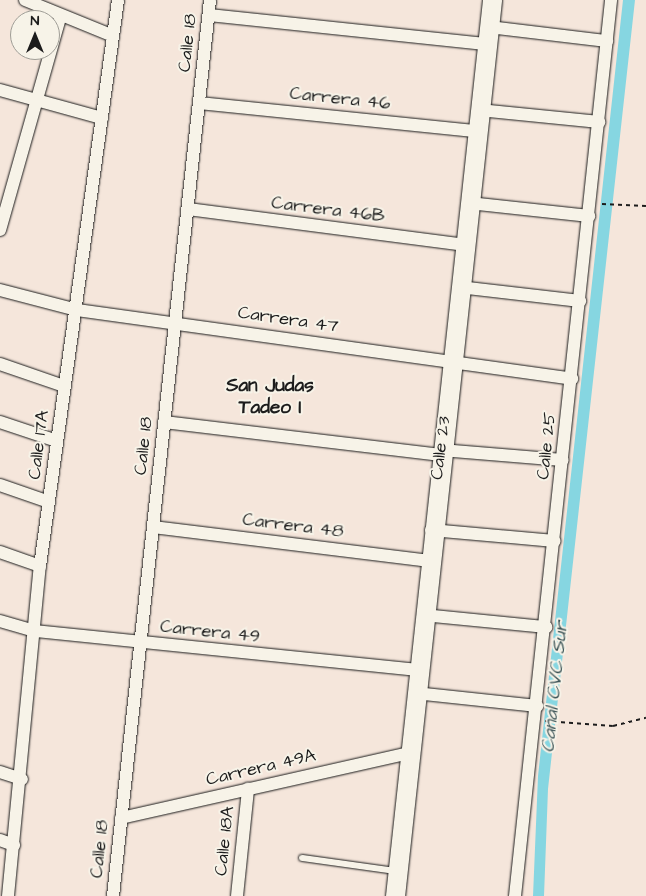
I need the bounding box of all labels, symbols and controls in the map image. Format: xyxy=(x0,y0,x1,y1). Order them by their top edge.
north arrow xyxy=(10,10,60,60)
text: N xyxy=(31,11,39,31)
street label: Calle 18 xyxy=(174,13,202,73)
street label: Carrera 46 xyxy=(288,83,392,115)
street label: Carrera 46B xyxy=(270,192,386,228)
street label: Carrera 47 xyxy=(236,302,340,338)
district label: San Judas Tadeo I xyxy=(226,375,314,419)
street label: Calle 17A xyxy=(24,409,54,481)
street label: Calle 25 xyxy=(533,411,561,481)
street label: Calle 23 xyxy=(426,415,456,481)
street label: Calle 18 xyxy=(130,416,158,476)
street label: Carrera 48 xyxy=(241,509,345,543)
street label: Carrera 49 xyxy=(159,616,261,648)
water label: Canal CVC Sur xyxy=(537,620,573,754)
street label: Carrera 49A xyxy=(204,745,318,791)
street label: Calle 18A xyxy=(211,805,239,877)
street label: Calle 18 xyxy=(86,819,114,879)

